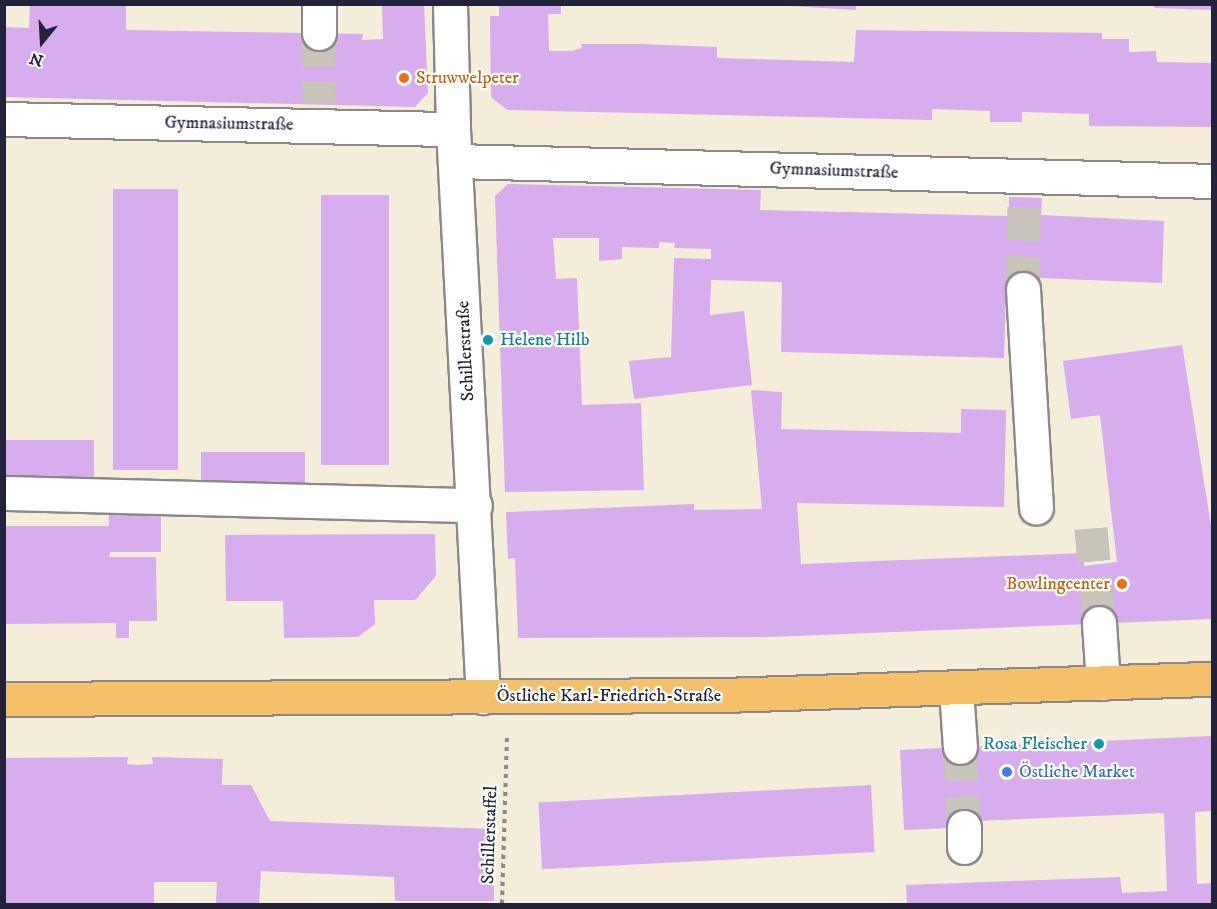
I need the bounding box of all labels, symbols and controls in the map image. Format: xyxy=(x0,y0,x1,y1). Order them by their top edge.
north arrow xyxy=(12,12,72,72)
text: N xyxy=(27,48,46,71)
place label: Struwwelpeter xyxy=(416,67,519,89)
marker: Struwwelpeter xyxy=(397,71,411,85)
street label: Gymnasiumstraße xyxy=(164,112,294,136)
street label: Gymnasiumstraße xyxy=(769,158,899,184)
street label: Schillerstraße xyxy=(453,300,479,402)
place label: Helene Hilb xyxy=(500,329,589,351)
marker: Helene Hilb xyxy=(481,333,495,347)
place label: Bowlingcenter xyxy=(1006,573,1110,595)
marker: Bowlingcenter xyxy=(1115,577,1129,591)
street label: Östliche Karl-Friedrich-Straße xyxy=(497,685,721,707)
place label: Rosa Fleischer xyxy=(983,733,1087,755)
marker: Rosa Fleischer xyxy=(1092,737,1106,751)
place label: Östliche Market xyxy=(1019,761,1135,783)
marker: Östliche Market xyxy=(1000,765,1014,779)
street label: Schillerstaffel xyxy=(477,785,503,885)

